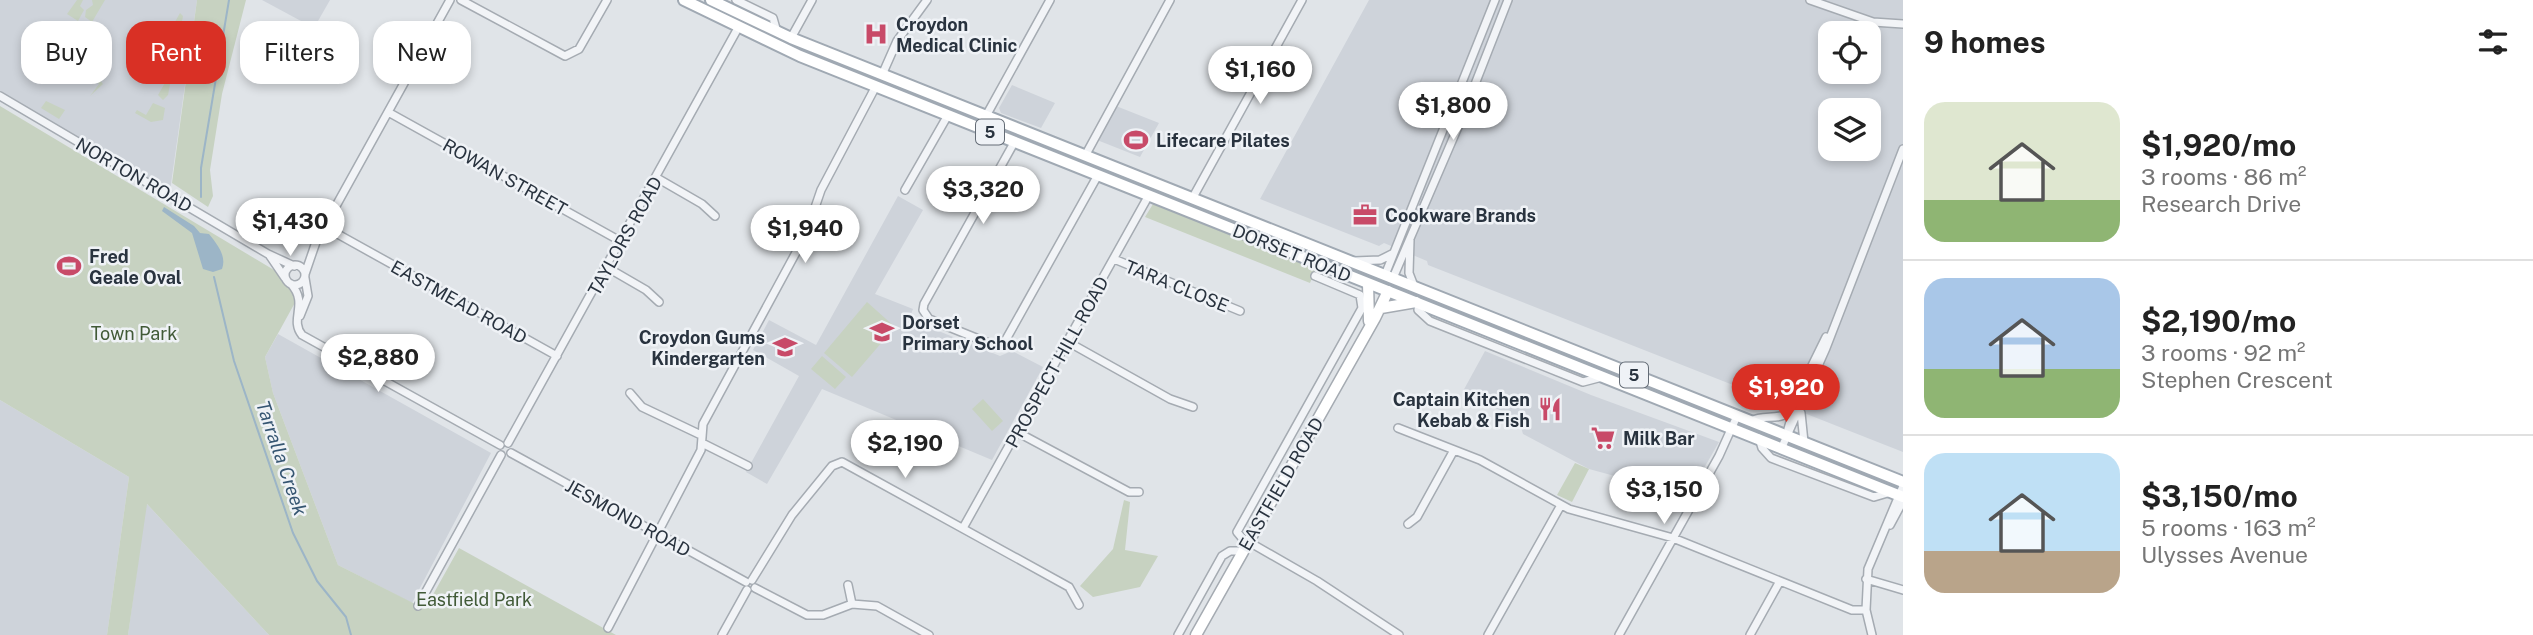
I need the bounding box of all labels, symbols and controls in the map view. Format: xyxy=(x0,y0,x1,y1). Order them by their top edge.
place label: Croydon Medical Clinic xyxy=(896,14,1018,56)
hospital icon: Croydon Medical Clinic xyxy=(862,20,890,48)
chip: Buy xyxy=(21,21,112,84)
chip: Rent xyxy=(126,21,226,84)
chip: Filters xyxy=(240,21,359,84)
chip: New xyxy=(373,21,471,84)
map controls xyxy=(1818,21,1881,161)
button: locate xyxy=(1818,21,1881,84)
icon: filters xyxy=(2474,23,2512,61)
text: 9 homes xyxy=(1924,24,2046,60)
pin: $1,160 xyxy=(1203,46,1317,106)
text: $1,160 xyxy=(1224,55,1296,82)
pin: $1,800 xyxy=(1396,82,1510,142)
text: $1,800 xyxy=(1415,91,1491,118)
button: layers xyxy=(1818,98,1881,161)
road number: 5 xyxy=(976,120,1004,144)
sports icon: Lifecare Pilates xyxy=(1122,126,1150,154)
text: $1,920/mo xyxy=(2141,127,2296,163)
place label: Lifecare Pilates xyxy=(1156,130,1290,151)
icon: home xyxy=(1980,130,2064,214)
street label: NORTON ROAD xyxy=(72,133,196,217)
street label: ROWAN STREET xyxy=(439,134,571,220)
text: 3 rooms · 86 m² xyxy=(2141,163,2307,190)
pin: $3,320 xyxy=(926,166,1040,226)
street label: TAYLORS ROAD xyxy=(584,173,666,299)
text: $3,320 xyxy=(942,175,1024,202)
text: Research Drive xyxy=(2141,190,2301,217)
pin: $1,430 xyxy=(233,198,347,258)
office icon: Cookware Brands xyxy=(1351,201,1379,229)
pin: $1,940 xyxy=(748,205,862,265)
place label: Cookware Brands xyxy=(1385,205,1536,226)
text: $1,430 xyxy=(252,207,328,234)
text: $1,940 xyxy=(767,214,843,241)
street label: DORSET ROAD xyxy=(1230,220,1354,286)
place label: Fred Geale Oval xyxy=(89,246,182,288)
sports icon: Fred Geale Oval xyxy=(55,252,83,280)
street label: EASTMEAD ROAD xyxy=(387,256,531,348)
street label: TARA CLOSE xyxy=(1122,256,1232,316)
street label: PROSPECT HILL ROAD xyxy=(1001,273,1113,451)
text: $2,190/mo xyxy=(2141,303,2296,339)
icon: home xyxy=(1980,306,2064,390)
place label: Dorset Primary School xyxy=(902,312,1034,354)
school or university icon: Dorset Primary School xyxy=(868,318,896,346)
park label: Town Park xyxy=(91,323,177,344)
place label: Croydon Gums Kindergarten xyxy=(639,327,765,369)
school or university icon: Croydon Gums Kindergarten xyxy=(771,333,799,361)
pin: $2,880 xyxy=(321,334,435,394)
text: 3 rooms · 92 m² xyxy=(2141,339,2306,366)
text: $2,880 xyxy=(337,343,419,370)
road number: 5 xyxy=(1620,362,1648,388)
pin: $1,920 xyxy=(1729,364,1843,424)
text: Stephen Crescent xyxy=(2141,366,2333,393)
text: $1,920 xyxy=(1748,373,1824,400)
place label: Captain Kitchen Kebab & Fish xyxy=(1393,389,1530,431)
restaurant icon: Captain Kitchen Kebab & Fish xyxy=(1536,395,1564,423)
water label: Tarralla Creek xyxy=(252,398,312,519)
street label: EASTFIELD ROAD xyxy=(1234,414,1328,554)
pin: $2,190 xyxy=(848,420,962,480)
supermarket icon: Milk Bar xyxy=(1589,424,1617,452)
place label: Milk Bar xyxy=(1623,428,1695,449)
text: $2,190 xyxy=(867,429,943,456)
pin: $3,150 xyxy=(1607,466,1721,526)
street label: JESMOND ROAD xyxy=(562,475,694,561)
text: $3,150 xyxy=(1625,475,1703,502)
text: $3,150/mo xyxy=(2141,478,2298,514)
icon: home xyxy=(1980,481,2064,565)
text: 5 rooms · 163 m² xyxy=(2141,514,2316,541)
text: Ulysses Avenue xyxy=(2141,541,2308,568)
park label: Eastfield Park xyxy=(416,589,532,610)

